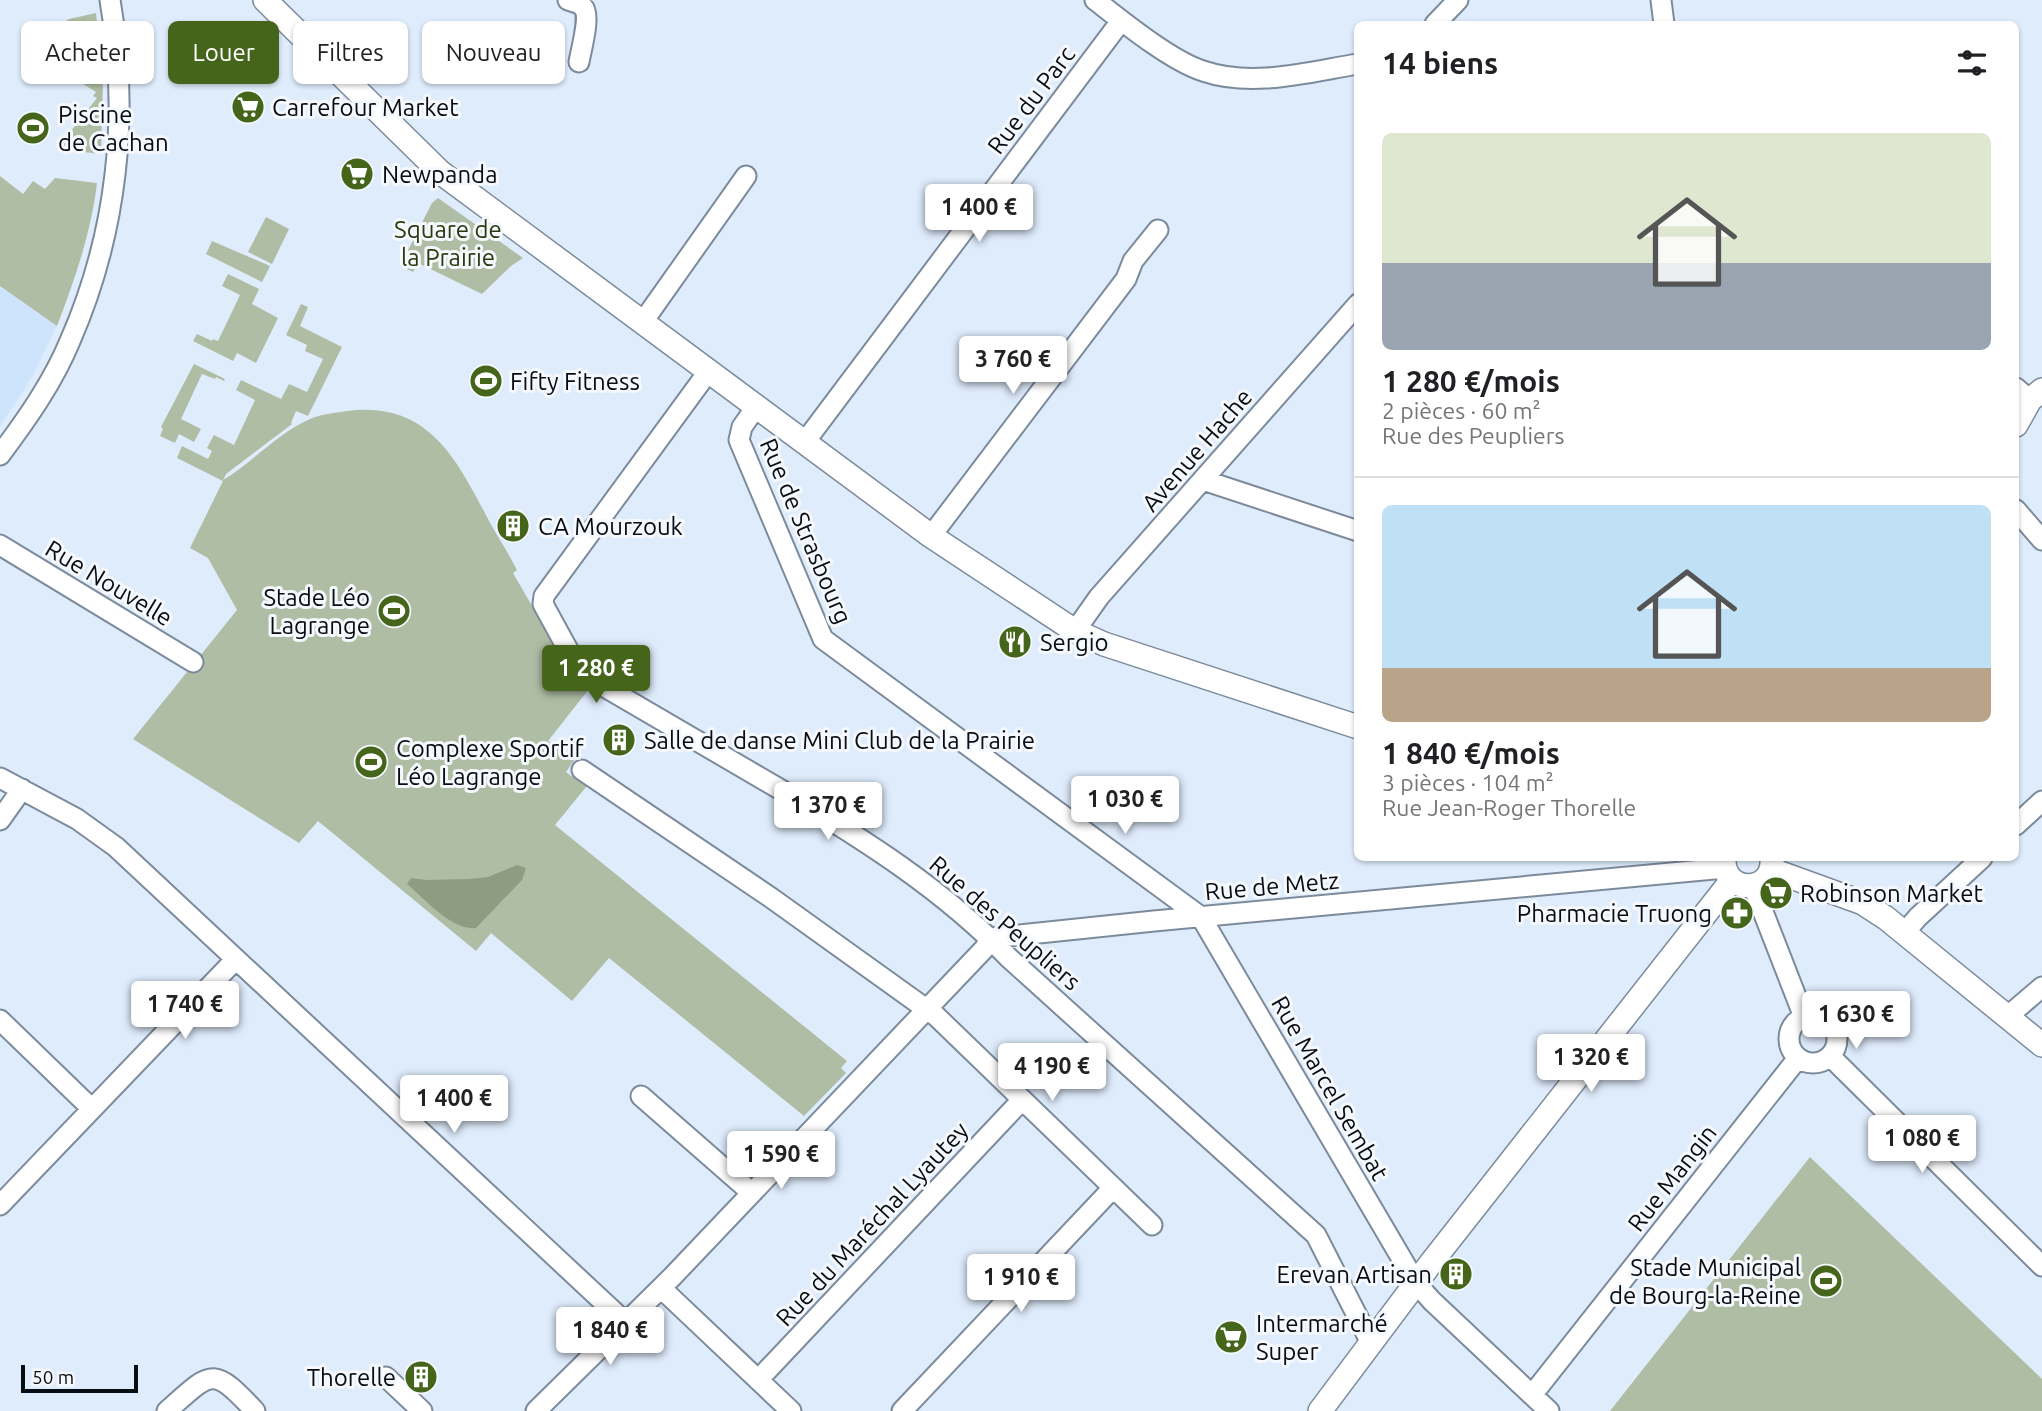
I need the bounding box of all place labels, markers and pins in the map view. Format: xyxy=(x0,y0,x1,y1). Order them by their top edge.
supermarket icon: Carrefour Market xyxy=(229,88,267,126)
place label: Carrefour Market xyxy=(272,94,459,121)
place label: Piscine de Cachan xyxy=(58,101,169,156)
sports icon: Piscine de Cachan xyxy=(14,109,52,147)
supermarket icon: Newpanda xyxy=(338,155,376,193)
place label: Newpanda xyxy=(382,161,497,188)
pin: 1 400 € xyxy=(914,184,1044,244)
pin: 3 760 € xyxy=(948,336,1078,396)
sports icon: Fifty Fitness xyxy=(467,362,505,400)
place label: Fifty Fitness xyxy=(510,368,640,395)
building icon: CA Mourzouk xyxy=(494,507,532,545)
place label: CA Mourzouk xyxy=(538,513,683,540)
place label: Stade Léo Lagrange xyxy=(263,584,370,639)
sports icon: Stade Léo Lagrange xyxy=(375,592,413,630)
restaurant icon: Sergio xyxy=(996,623,1034,661)
place label: Sergio xyxy=(1040,629,1109,656)
pin: 1 280 € xyxy=(531,646,661,705)
building icon: Salle de danse Mini Club de la Prairie xyxy=(600,721,638,759)
place label: Salle de danse Mini Club de la Prairie xyxy=(644,727,1035,754)
place label: Complexe Sportif Léo Lagrange xyxy=(396,735,585,790)
sports icon: Complexe Sportif Léo Lagrange xyxy=(352,743,390,781)
pin: 1 030 € xyxy=(1060,776,1190,836)
pin: 1 370 € xyxy=(763,782,893,842)
supermarket icon: Robinson Market xyxy=(1757,874,1795,912)
place label: Robinson Market xyxy=(1800,880,1983,907)
pharmacy icon: Pharmacie Truong xyxy=(1718,894,1756,932)
place label: Pharmacie Truong xyxy=(1517,900,1712,927)
pin: 1 740 € xyxy=(120,982,250,1041)
pin: 1 630 € xyxy=(1791,992,1921,1051)
pin: 1 320 € xyxy=(1526,1034,1656,1094)
pin: 4 190 € xyxy=(987,1044,1117,1103)
pin: 1 400 € xyxy=(389,1076,519,1135)
pin: 1 080 € xyxy=(1857,1116,1987,1175)
pin: 1 590 € xyxy=(716,1132,846,1191)
pin: 1 910 € xyxy=(956,1254,1086,1314)
place label: Stade Municipal de Bourg-la-Reine xyxy=(1609,1254,1801,1309)
building icon: Erevan Artisan xyxy=(1437,1255,1475,1293)
place label: Erevan Artisan xyxy=(1277,1261,1432,1288)
sports icon: Stade Municipal de Bourg-la-Reine xyxy=(1807,1262,1845,1300)
pin: 1 840 € xyxy=(545,1308,675,1367)
place label: Intermarché Super xyxy=(1256,1310,1388,1365)
supermarket icon: Intermarché Super xyxy=(1212,1318,1250,1356)
building icon: Thorelle xyxy=(402,1358,440,1396)
place label: Thorelle xyxy=(307,1364,396,1391)

